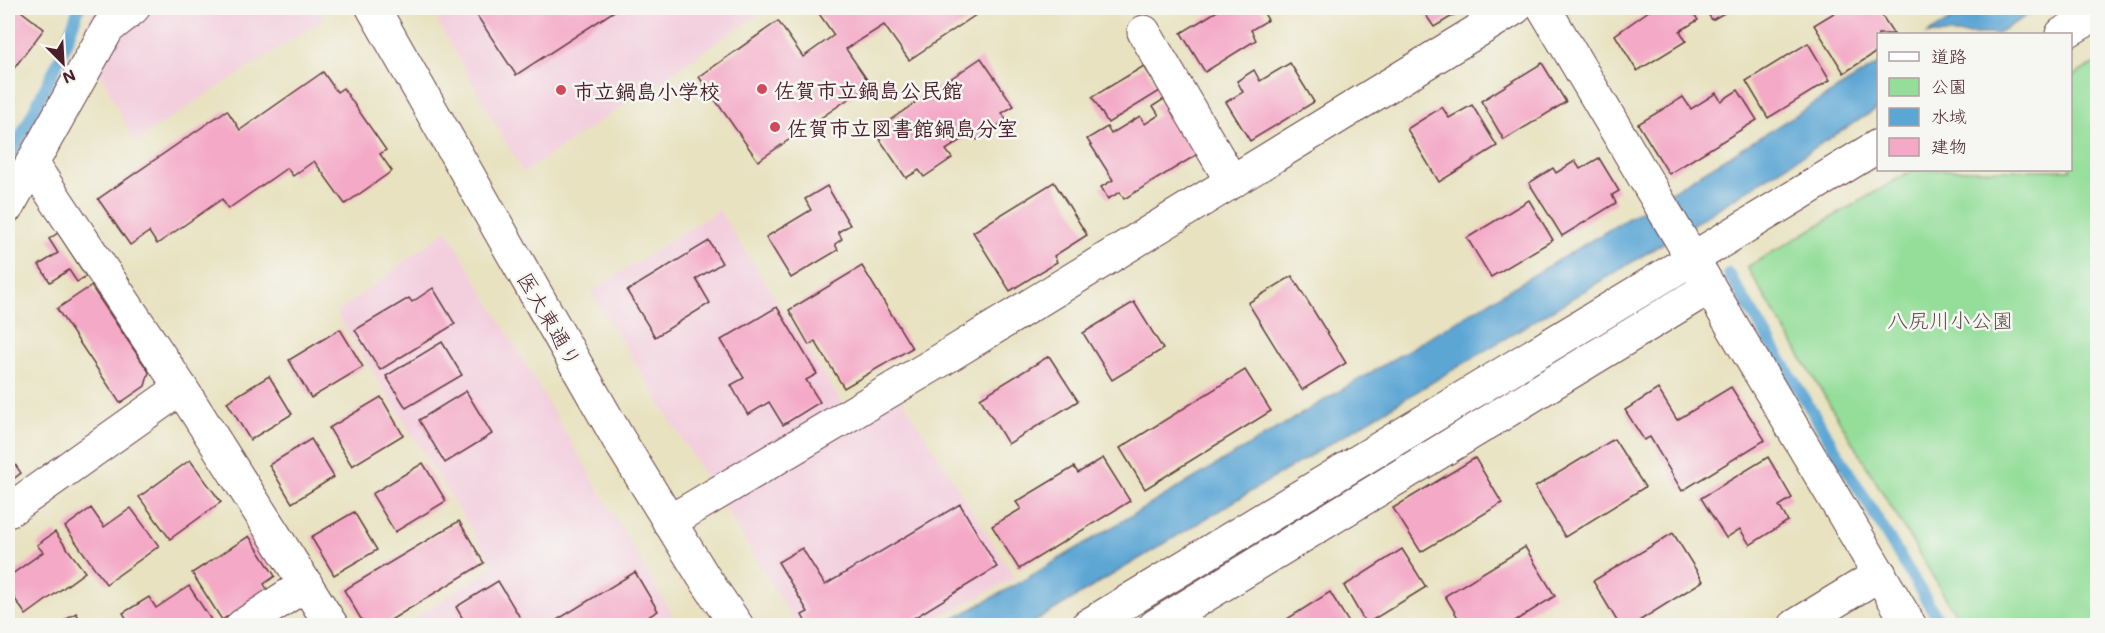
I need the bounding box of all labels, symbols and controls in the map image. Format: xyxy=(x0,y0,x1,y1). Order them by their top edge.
north arrow xyxy=(33,33,93,93)
legend xyxy=(1877,33,2072,171)
text: 道路 xyxy=(1931,44,1967,68)
text: N xyxy=(59,65,79,89)
text: 公園 xyxy=(1931,74,1967,98)
place label: 佐賀市立鍋島公民館 xyxy=(774,76,963,103)
place label: 市立鍋島小学校 xyxy=(573,77,720,104)
marker: 佐賀市立鍋島公民館 xyxy=(755,82,769,96)
marker: 市立鍋島小学校 xyxy=(554,83,568,97)
text: 水域 xyxy=(1931,104,1967,128)
place label: 佐賀市立図書館鍋島分室 xyxy=(787,114,1018,141)
marker: 佐賀市立図書館鍋島分室 xyxy=(768,120,782,134)
text: 建物 xyxy=(1931,134,1967,158)
street label: 医大東通り xyxy=(512,267,588,371)
park label: 八尻川小公園 xyxy=(1887,306,2013,333)

